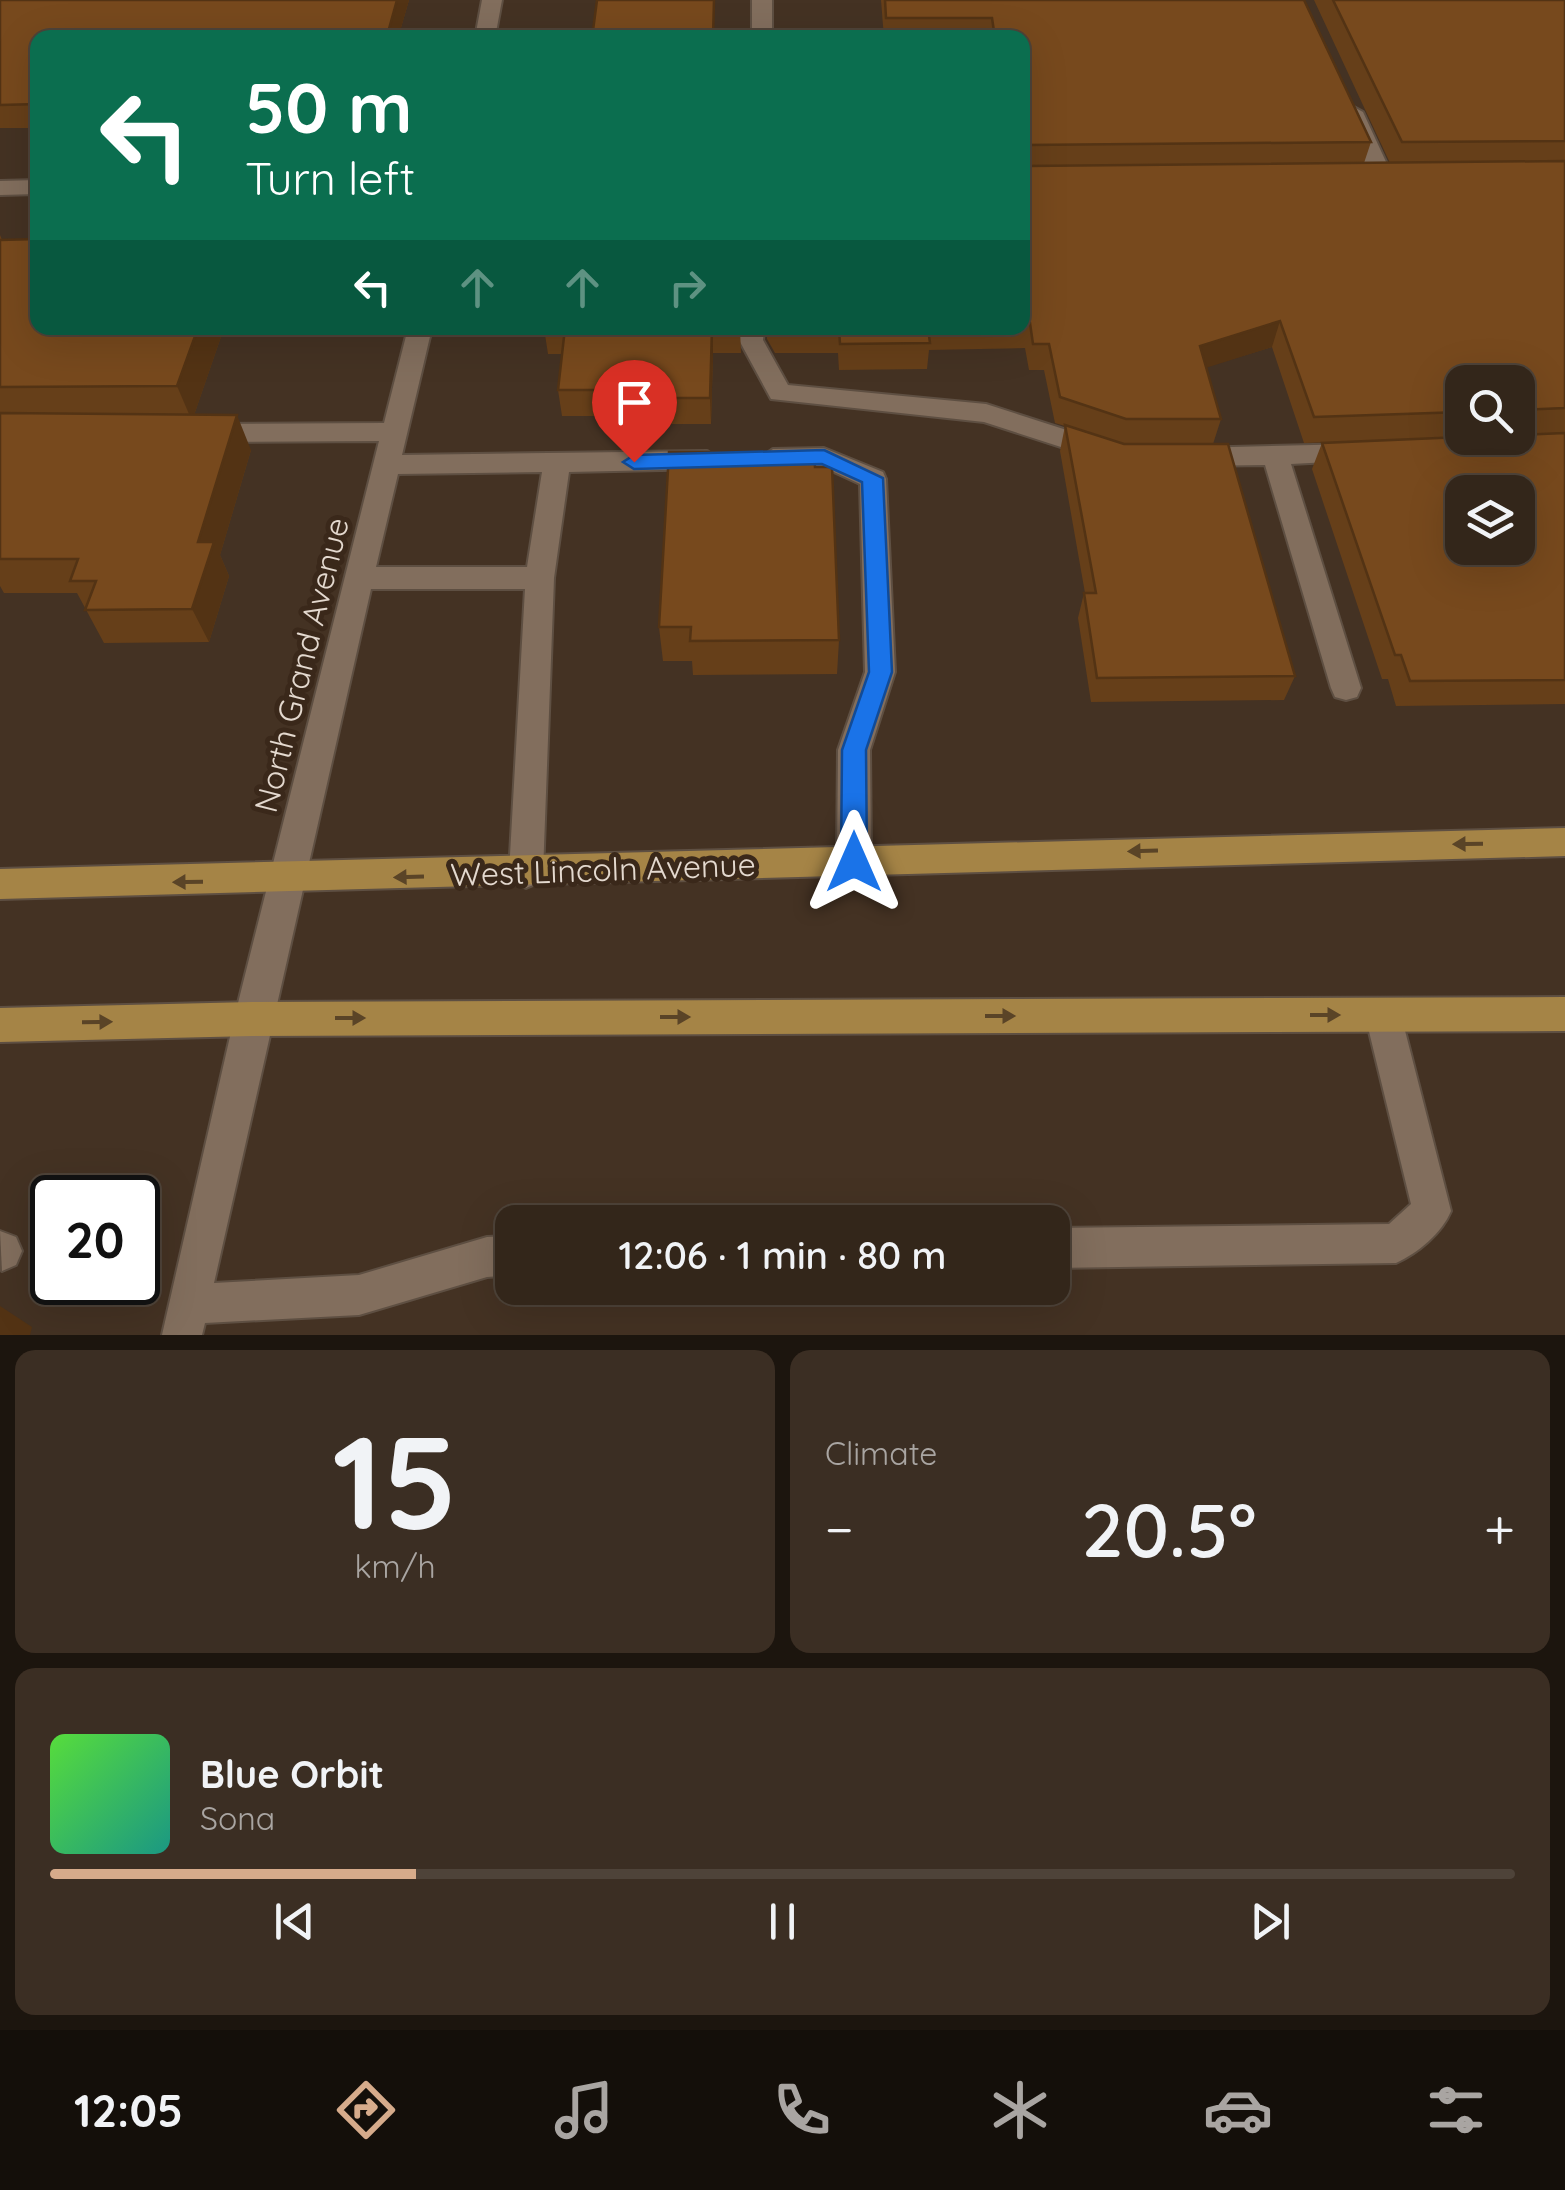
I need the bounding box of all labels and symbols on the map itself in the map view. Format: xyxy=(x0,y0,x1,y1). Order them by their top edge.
pin xyxy=(592,360,677,463)
street label: North Grand Avenue xyxy=(245,513,357,816)
position arrow xyxy=(802,810,906,914)
one-way arrow xyxy=(1451,836,1483,852)
street label: West Lincoln Avenue xyxy=(450,844,756,894)
one-way arrow xyxy=(1126,844,1158,860)
one-way arrow xyxy=(392,870,424,886)
one-way arrow xyxy=(172,874,204,890)
one-way arrow xyxy=(1309,1007,1341,1023)
one-way arrow xyxy=(984,1008,1016,1024)
one-way arrow xyxy=(659,1009,691,1025)
one-way arrow xyxy=(334,1010,366,1026)
one-way arrow xyxy=(82,1014,114,1030)
speed limit sign: 20 xyxy=(30,1175,160,1305)

